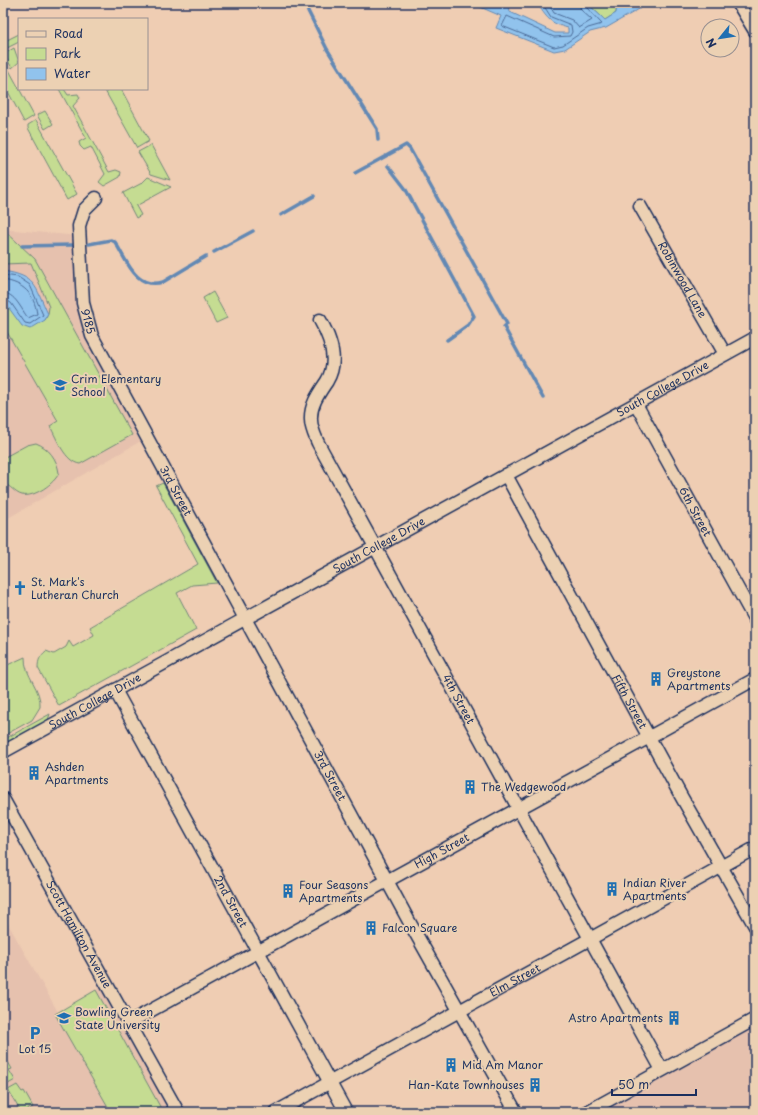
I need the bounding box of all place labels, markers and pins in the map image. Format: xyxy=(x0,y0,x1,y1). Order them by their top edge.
place label: Crim Elementary School xyxy=(71,370,161,400)
school or university icon: Crim Elementary School xyxy=(52,377,68,393)
place label: St. Mark's Lutheran Church xyxy=(31,573,119,603)
church icon: St. Mark's Lutheran Church xyxy=(12,580,28,596)
place label: Greystone Apartments xyxy=(667,664,731,694)
building icon: Greystone Apartments xyxy=(648,671,664,687)
place label: Ashden Apartments xyxy=(45,758,109,788)
building icon: Ashden Apartments xyxy=(26,765,42,781)
place label: The Wedgewood xyxy=(481,778,566,795)
building icon: The Wedgewood xyxy=(462,779,478,795)
place label: Indian River Apartments xyxy=(623,874,687,904)
place label: Four Seasons Apartments xyxy=(299,876,368,906)
building icon: Indian River Apartments xyxy=(604,881,620,897)
building icon: Four Seasons Apartments xyxy=(280,883,296,899)
place label: Falcon Square xyxy=(382,919,457,936)
building icon: Falcon Square xyxy=(363,920,379,936)
place label: Bowling Green State University xyxy=(75,1003,160,1033)
place label: Astro Apartments xyxy=(568,1009,663,1026)
school or university icon: Bowling Green State University xyxy=(56,1010,72,1026)
building icon: Astro Apartments xyxy=(666,1010,682,1026)
parking icon: Lot 15 xyxy=(27,1025,43,1041)
place label: Lot 15 xyxy=(19,1040,51,1057)
place label: Mid Am Manor xyxy=(462,1056,544,1073)
building icon: Mid Am Manor xyxy=(443,1057,459,1073)
place label: Han-Kate Townhouses xyxy=(408,1076,524,1093)
building icon: Han-Kate Townhouses xyxy=(527,1077,543,1093)

